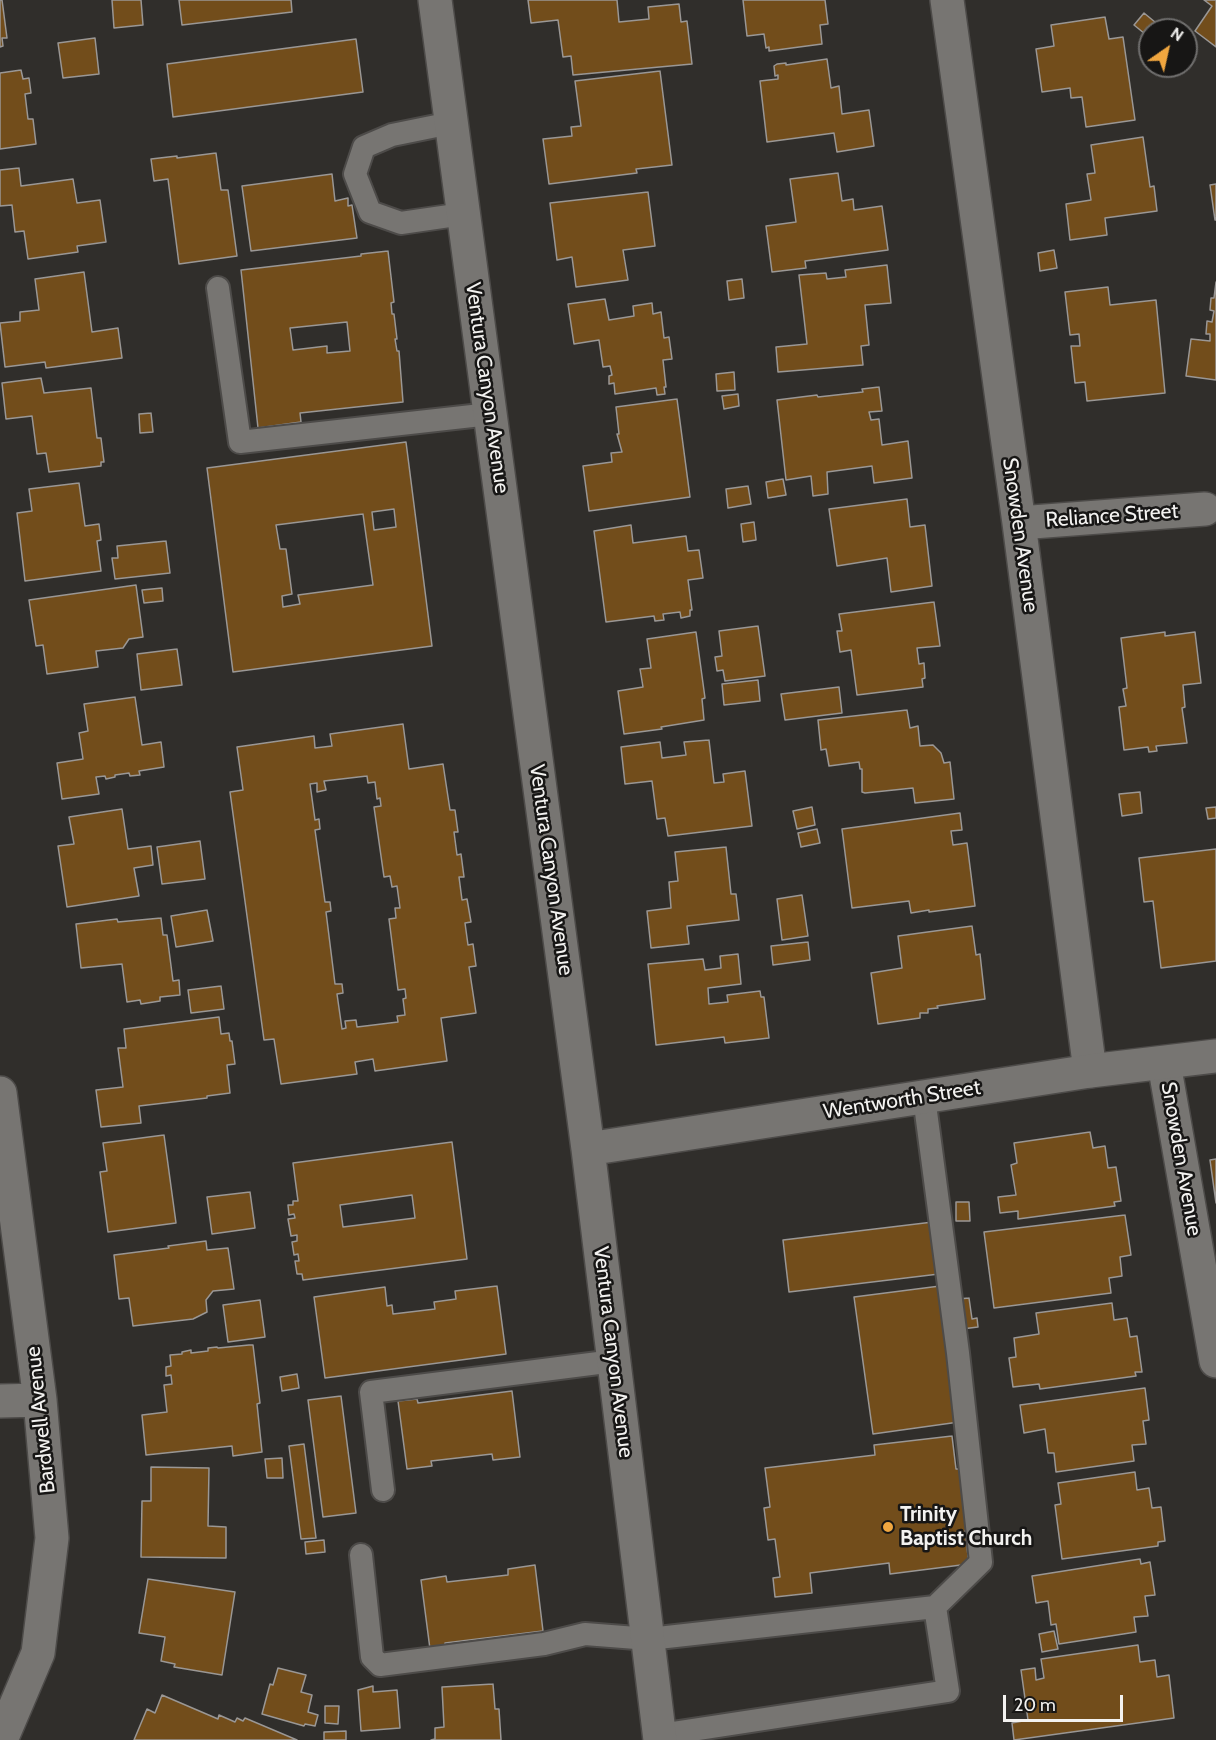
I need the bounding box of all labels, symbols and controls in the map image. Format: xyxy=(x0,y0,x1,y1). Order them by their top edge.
north arrow xyxy=(1138,18,1198,78)
text: N xyxy=(1167,23,1187,45)
street label: Ventura Canyon Avenue xyxy=(460,281,514,495)
street label: Snowden Avenue xyxy=(997,456,1043,614)
street label: Reliance Street xyxy=(1045,499,1179,533)
street label: Ventura Canyon Avenue xyxy=(524,763,578,977)
street label: Wentworth Street xyxy=(822,1075,982,1125)
street label: Snowden Avenue xyxy=(1155,1080,1207,1238)
street label: Ventura Canyon Avenue xyxy=(588,1245,638,1459)
street label: Bardwell Avenue xyxy=(21,1345,61,1495)
place label: Trinity Baptist Church xyxy=(900,1502,1032,1552)
marker: Trinity Baptist Church xyxy=(881,1520,895,1534)
scale bar xyxy=(1006,1683,1126,1721)
text: 20 m xyxy=(1014,1694,1056,1716)

